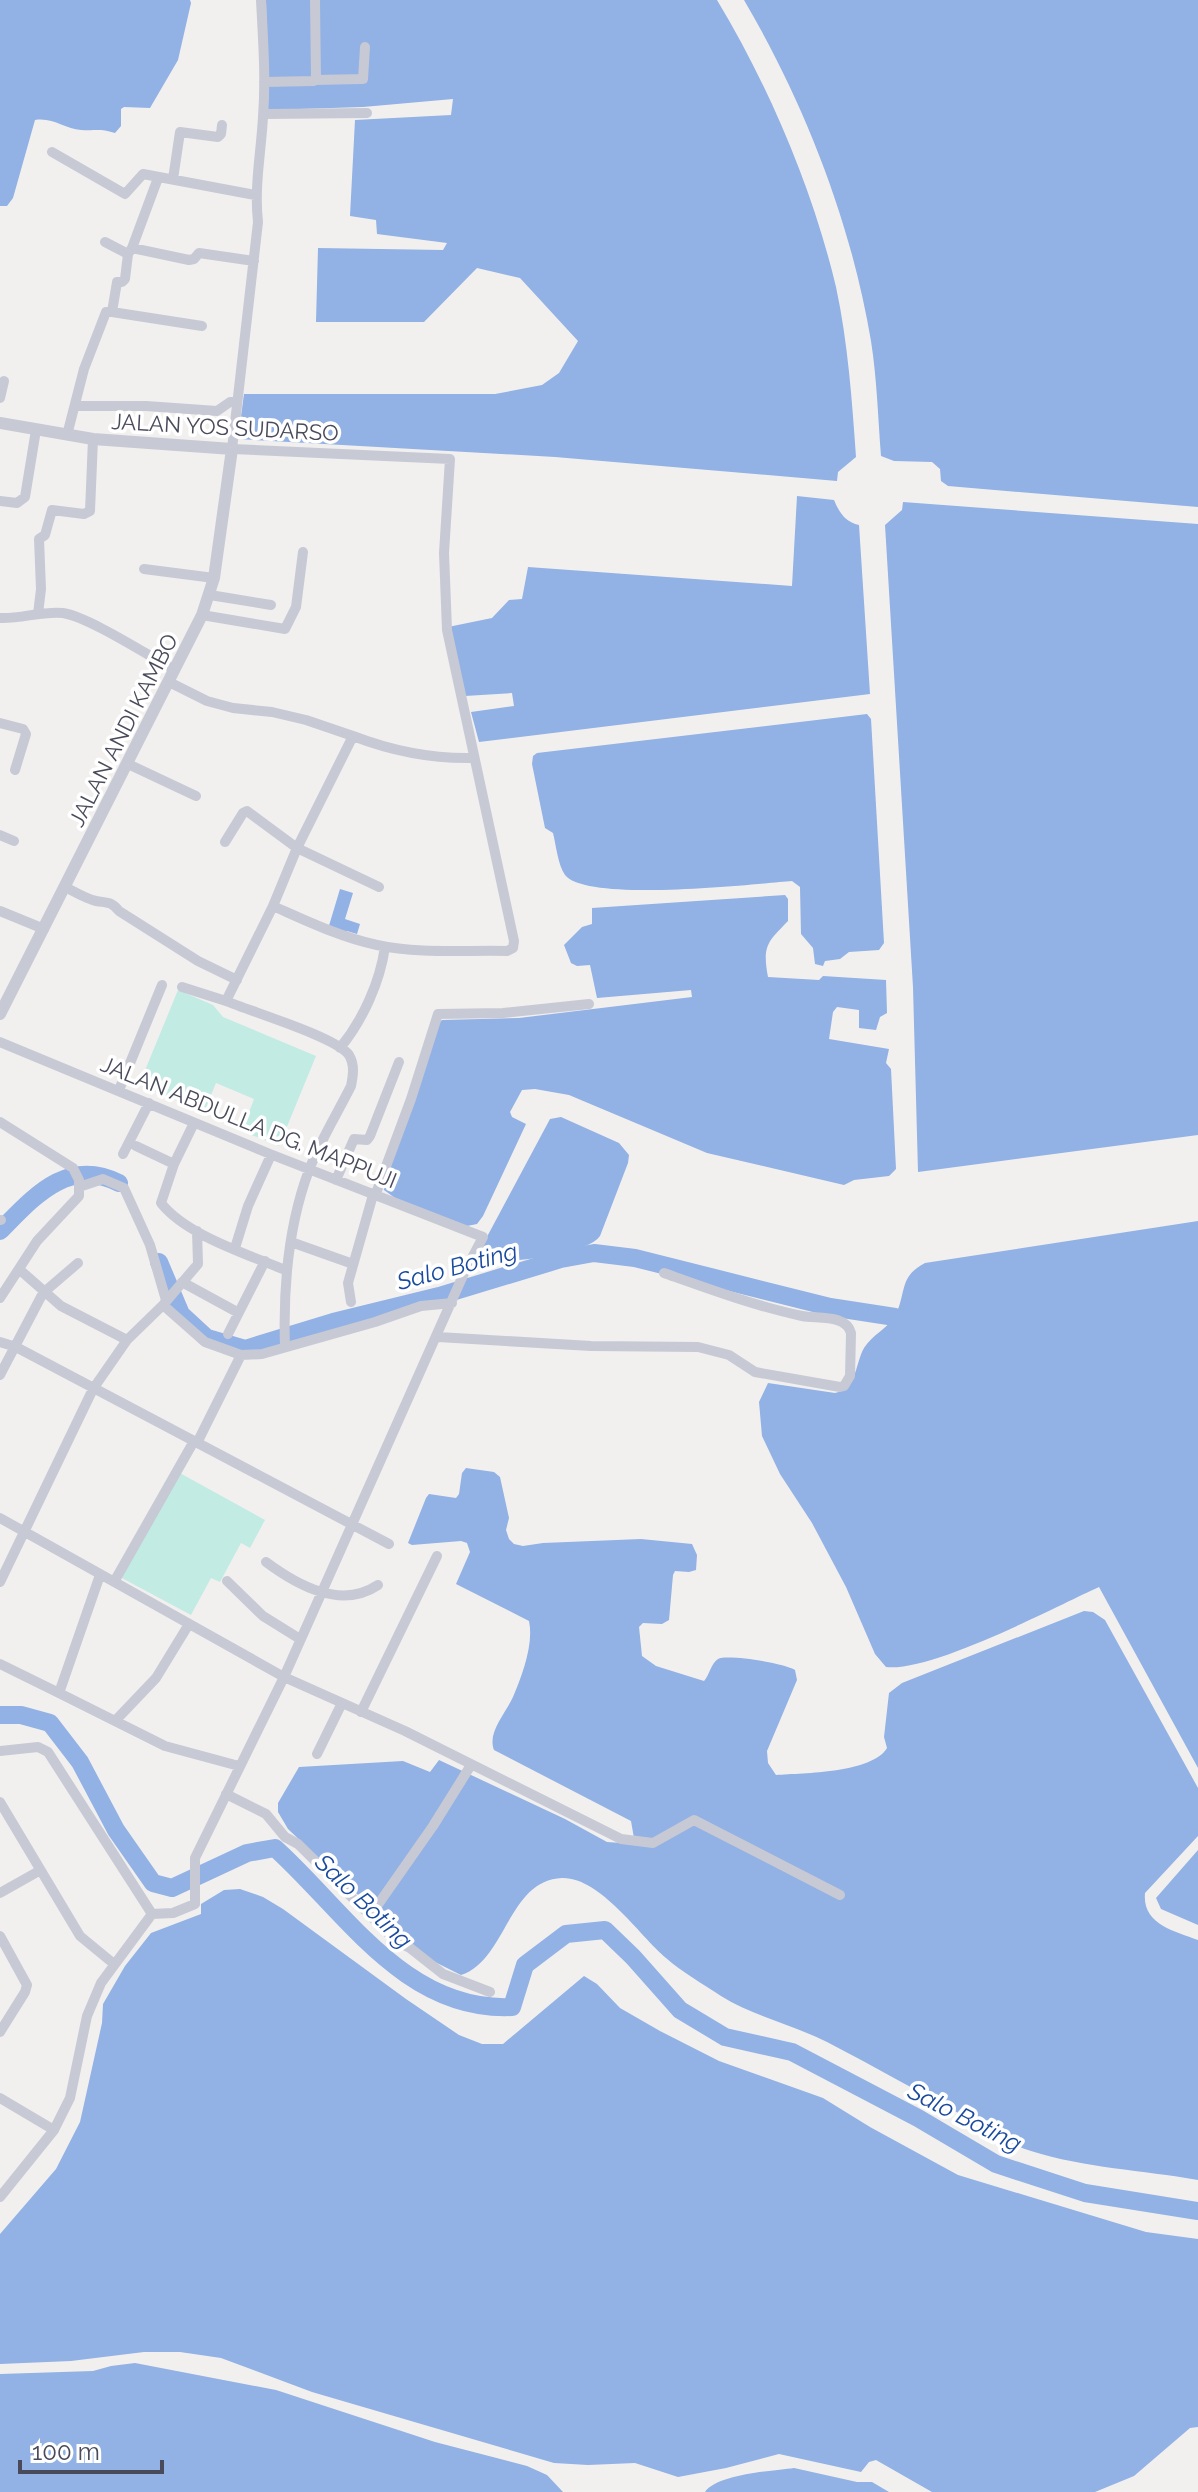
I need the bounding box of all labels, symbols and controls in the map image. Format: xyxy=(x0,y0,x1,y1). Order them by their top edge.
street label: JALAN YOS SUDARSO xyxy=(111,408,339,446)
street label: JALAN ANDI KAMBO xyxy=(63,629,183,831)
street label: JALAN ABDULLA DG. MAPPUJI xyxy=(97,1051,401,1193)
water label: Salo Boting xyxy=(393,1236,520,1296)
water label: Salo Boting xyxy=(309,1847,419,1954)
water label: Salo Boting xyxy=(902,2076,1027,2158)
scale bar xyxy=(20,2424,162,2474)
text: 100 m xyxy=(32,2437,100,2466)

